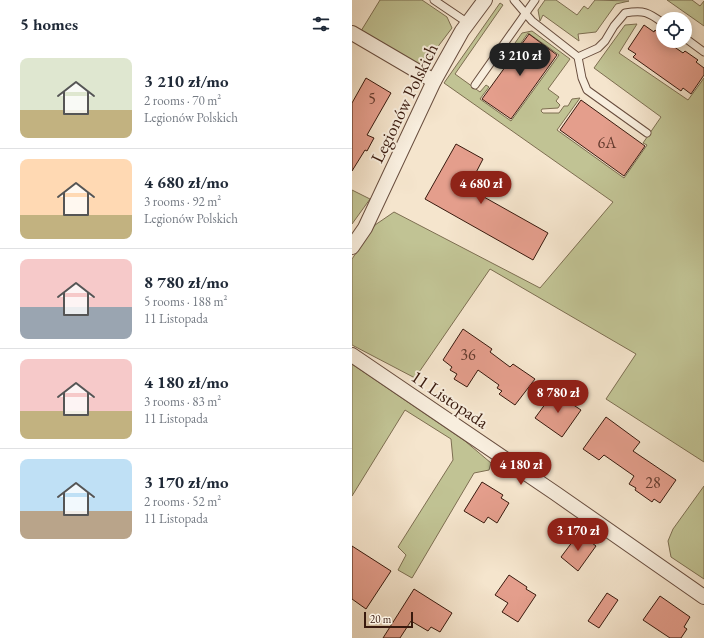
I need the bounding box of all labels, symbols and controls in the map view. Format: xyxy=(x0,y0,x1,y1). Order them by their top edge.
map controls xyxy=(656,12,692,48)
button: locate xyxy=(656,12,692,48)
text: 5 homes xyxy=(20,13,78,35)
icon: filters xyxy=(310,13,332,35)
street label: Legionów Polskich xyxy=(365,40,443,166)
pin: 3 210 zł xyxy=(479,43,561,77)
text: 3 210 zł xyxy=(498,47,542,64)
text: 3 210 zł/mo xyxy=(144,70,229,92)
icon: home xyxy=(52,74,100,122)
house number: 5 xyxy=(368,88,376,109)
text: 2 rooms · 70 m² xyxy=(144,92,221,109)
text: Legionów Polskich xyxy=(144,109,238,126)
house number: 6A xyxy=(598,132,617,153)
text: 4 680 zł/mo xyxy=(144,171,229,193)
pin: 4 680 zł xyxy=(440,171,522,205)
icon: home xyxy=(52,175,100,223)
text: 4 680 zł xyxy=(459,175,503,192)
text: 3 rooms · 92 m² xyxy=(144,193,221,210)
text: Legionów Polskich xyxy=(144,210,238,227)
text: 8 780 zł/mo xyxy=(144,271,229,293)
icon: home xyxy=(52,275,100,323)
text: 5 rooms · 188 m² xyxy=(144,293,228,310)
text: 11 Listopada xyxy=(144,310,208,327)
house number: 36 xyxy=(460,344,476,365)
street label: 11 Listopada xyxy=(407,365,494,434)
text: 4 180 zł/mo xyxy=(144,371,229,393)
icon: home xyxy=(52,375,100,423)
pin: 8 780 zł xyxy=(517,380,599,414)
text: 8 780 zł xyxy=(536,384,580,401)
text: 3 rooms · 83 m² xyxy=(144,393,221,410)
text: 11 Listopada xyxy=(144,410,208,427)
pin: 4 180 zł xyxy=(480,452,562,486)
text: 4 180 zł xyxy=(499,456,543,473)
text: 3 170 zł/mo xyxy=(144,471,229,493)
house number: 28 xyxy=(645,472,661,493)
icon: home xyxy=(52,475,100,523)
text: 2 rooms · 52 m² xyxy=(144,493,221,510)
text: 11 Listopada xyxy=(144,510,208,527)
pin: 3 170 zł xyxy=(537,518,619,552)
text: 3 170 zł xyxy=(556,522,600,539)
scale bar xyxy=(364,610,413,629)
text: 20 m xyxy=(370,612,391,626)

